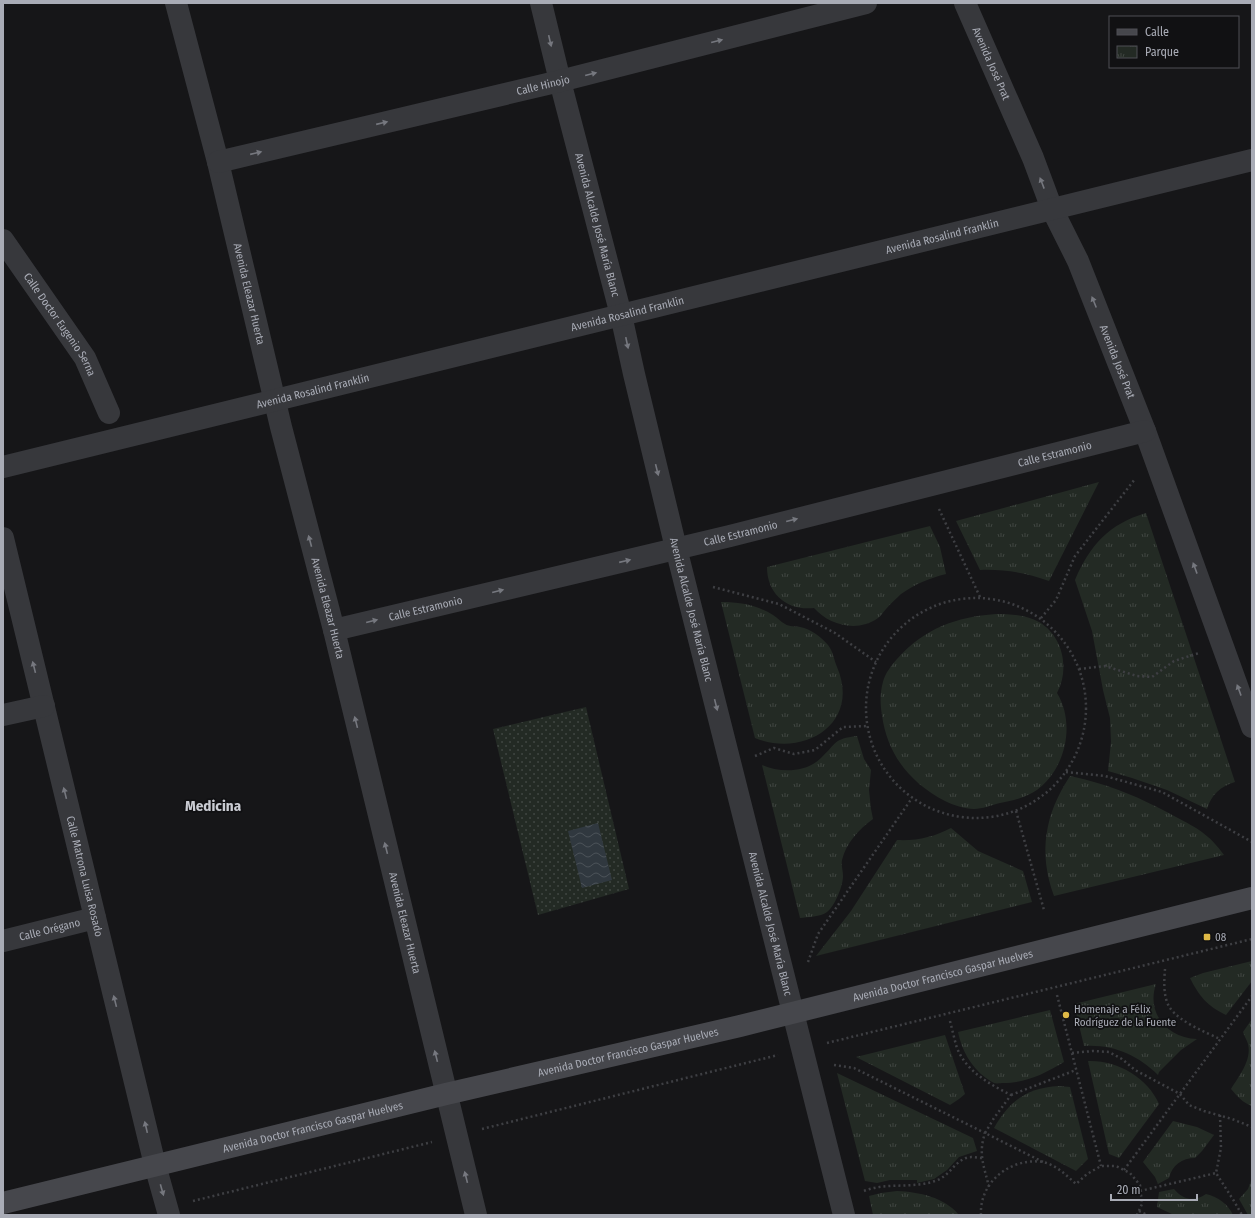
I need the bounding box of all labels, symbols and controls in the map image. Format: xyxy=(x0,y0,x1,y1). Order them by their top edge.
legend xyxy=(1109,16,1239,68)
street label: Avenida José Prat xyxy=(969,25,1013,102)
text: Calle xyxy=(1145,25,1169,39)
one-way arrow xyxy=(548,35,554,47)
one-way arrow xyxy=(710,38,723,44)
text: Parque xyxy=(1145,45,1179,59)
one-way arrow xyxy=(584,70,597,76)
street label: Calle Hinojo xyxy=(515,73,571,98)
one-way arrow xyxy=(376,120,389,126)
one-way arrow xyxy=(250,150,262,156)
street label: Avenida Alcalde José María Blanc xyxy=(572,152,622,299)
one-way arrow xyxy=(1039,177,1045,189)
street label: Avenida Rosalind Franklin xyxy=(884,217,1000,257)
street label: Avenida Eleazar Huerta xyxy=(231,242,267,346)
street label: Calle Doctor Eugenio Serna xyxy=(21,271,98,378)
street label: Avenida Rosalind Franklin xyxy=(570,294,685,334)
one-way arrow xyxy=(1091,296,1097,308)
street label: Avenida José Prat xyxy=(1097,323,1138,401)
one-way arrow xyxy=(625,337,631,349)
street label: Avenida Rosalind Franklin xyxy=(255,371,371,411)
street label: Calle Estramonio xyxy=(1017,439,1093,470)
one-way arrow xyxy=(654,464,660,476)
one-way arrow xyxy=(786,517,798,523)
street label: Calle Estramonio xyxy=(703,518,779,549)
one-way arrow xyxy=(307,535,313,548)
street label: Avenida Alcalde José María Blanc xyxy=(667,536,715,683)
street label: Avenida Eleazar Huerta xyxy=(308,556,347,660)
one-way arrow xyxy=(618,557,631,563)
one-way arrow xyxy=(1191,561,1197,573)
one-way arrow xyxy=(492,588,504,594)
street label: Calle Estramonio xyxy=(387,594,464,624)
one-way arrow xyxy=(366,618,378,624)
one-way arrow xyxy=(31,660,37,673)
one-way arrow xyxy=(1235,684,1241,696)
one-way arrow xyxy=(713,699,719,711)
one-way arrow xyxy=(353,715,359,727)
one-way arrow xyxy=(62,787,68,799)
district label: Medicina xyxy=(185,797,242,815)
street label: Calle Matrona Luisa Rosado xyxy=(64,815,105,938)
one-way arrow xyxy=(383,842,389,854)
street label: Avenida Alcalde José María Blanc xyxy=(746,850,795,998)
street label: Avenida Eleazar Huerta xyxy=(386,871,423,975)
street label: Calle Orégano xyxy=(18,916,82,944)
place label: 08 xyxy=(1215,931,1227,944)
marker: 08 xyxy=(1202,932,1212,942)
street label: Avenida Doctor Francisco Gaspar Huelves xyxy=(852,947,1035,1005)
one-way arrow xyxy=(112,995,118,1007)
place label: Homenaje a Félix Rodríguez de la Fuente xyxy=(1074,1003,1176,1029)
marker: Homenaje a Félix Rodríguez de la Fuente xyxy=(1061,1010,1071,1020)
street label: Avenida Doctor Francisco Gaspar Huelves xyxy=(537,1025,720,1080)
one-way arrow xyxy=(433,1050,439,1062)
street label: Avenida Doctor Francisco Gaspar Huelves xyxy=(221,1099,405,1156)
one-way arrow xyxy=(143,1121,149,1133)
one-way arrow xyxy=(463,1171,469,1183)
scale bar xyxy=(1111,1176,1197,1202)
text: 20 m xyxy=(1117,1183,1141,1197)
one-way arrow xyxy=(159,1184,165,1196)

